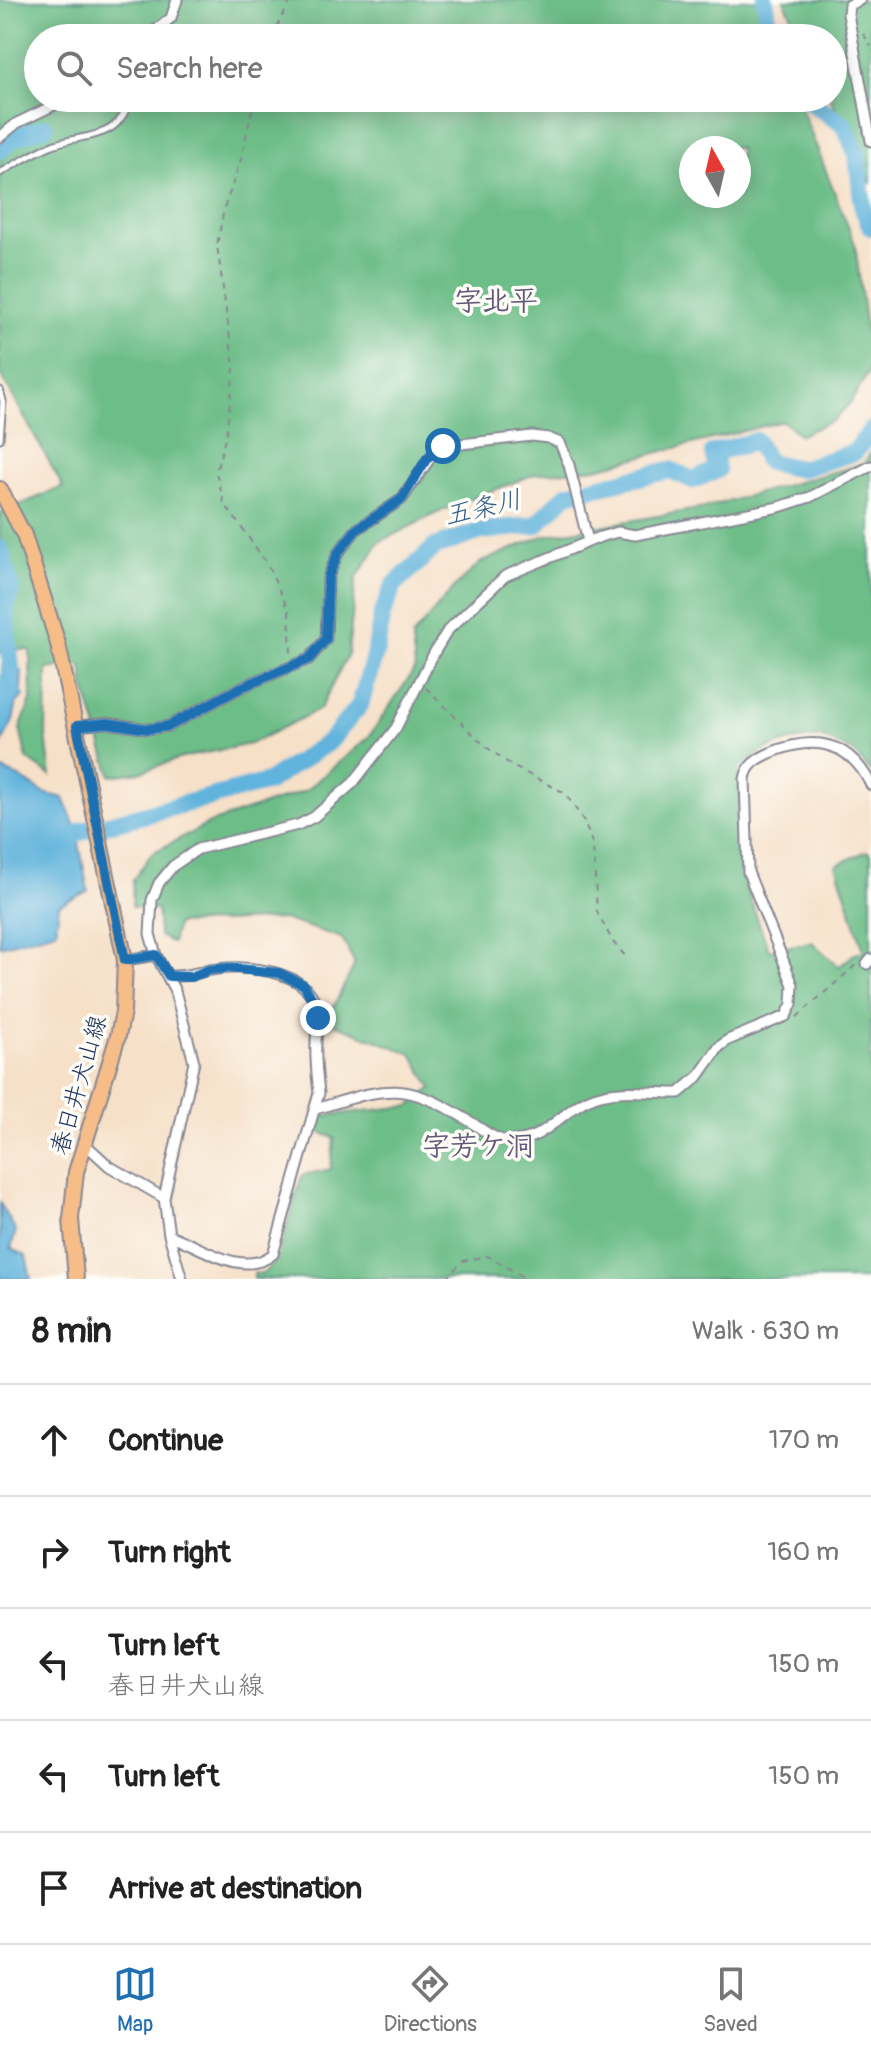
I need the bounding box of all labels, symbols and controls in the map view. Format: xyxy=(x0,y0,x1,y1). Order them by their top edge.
search box xyxy=(24,24,847,112)
icon: search xyxy=(52,46,96,90)
text: Search here xyxy=(116,50,263,87)
north arrow xyxy=(679,136,751,208)
district label: 字北平 xyxy=(454,284,538,319)
route start xyxy=(425,428,461,464)
water label: 五条川 xyxy=(441,484,525,532)
route end xyxy=(300,1000,336,1036)
street label: 春日井犬山線 xyxy=(45,1012,113,1158)
district label: 字芳ケ洞 xyxy=(422,1129,534,1164)
text: 8 min xyxy=(32,1310,112,1353)
text: Walk · 630 m xyxy=(692,1315,839,1347)
icon: ahead xyxy=(32,1418,76,1462)
text: Continue xyxy=(108,1422,223,1459)
text: 170 m xyxy=(769,1424,839,1456)
icon: right xyxy=(32,1530,76,1574)
text: Turn right xyxy=(108,1534,231,1571)
text: 160 m xyxy=(767,1536,839,1568)
text: Turn left xyxy=(108,1627,219,1664)
icon: left xyxy=(32,1642,76,1686)
text: 150 m xyxy=(768,1648,839,1680)
text: 春日井犬山線 xyxy=(108,1670,264,1702)
icon: left xyxy=(32,1754,76,1798)
text: Turn left xyxy=(108,1758,219,1795)
text: 150 m xyxy=(768,1760,839,1792)
icon: arrive xyxy=(32,1866,76,1910)
text: Arrive at destination xyxy=(108,1870,362,1907)
tab: Map xyxy=(113,1962,157,2038)
tab: Directions xyxy=(384,1962,477,2038)
tab: Saved xyxy=(703,1962,758,2038)

